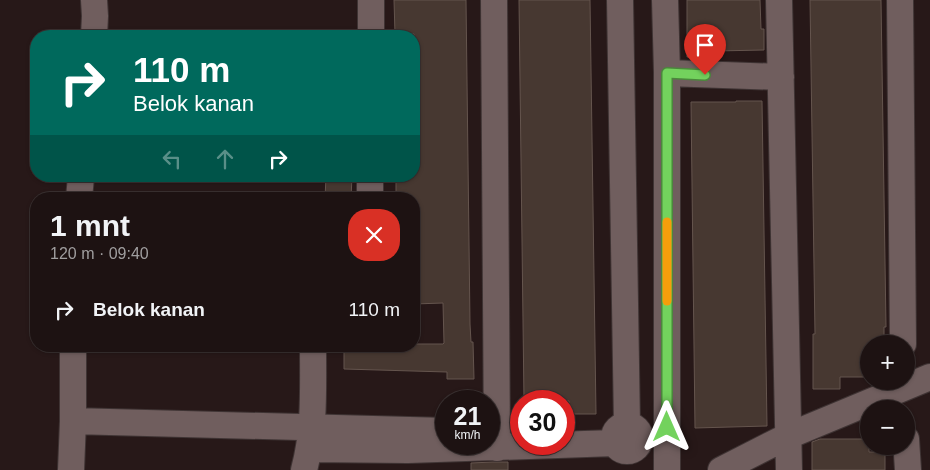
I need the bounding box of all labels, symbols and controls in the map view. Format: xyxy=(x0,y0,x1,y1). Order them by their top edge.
pin xyxy=(684,24,726,75)
icon: arrive xyxy=(691,31,719,59)
icon: right xyxy=(50,50,115,115)
text: 110 m xyxy=(133,50,230,89)
text: Belok kanan xyxy=(133,91,254,116)
icon: left xyxy=(158,145,186,173)
icon: ahead xyxy=(211,145,239,173)
icon: right xyxy=(264,145,292,173)
text: 1 mnt xyxy=(50,209,130,242)
button: close xyxy=(348,209,400,261)
text: 120 m · 09:40 xyxy=(50,245,149,262)
icon: right xyxy=(50,296,78,324)
text: Belok kanan xyxy=(93,299,205,320)
text: 110 m xyxy=(349,299,400,320)
map controls xyxy=(860,335,915,455)
button: + xyxy=(860,335,915,390)
speed limit sign: 30 xyxy=(510,390,575,455)
position arrow xyxy=(640,400,692,452)
button: − xyxy=(860,400,915,455)
text: 21 xyxy=(454,402,481,430)
text: km/h xyxy=(454,428,481,442)

